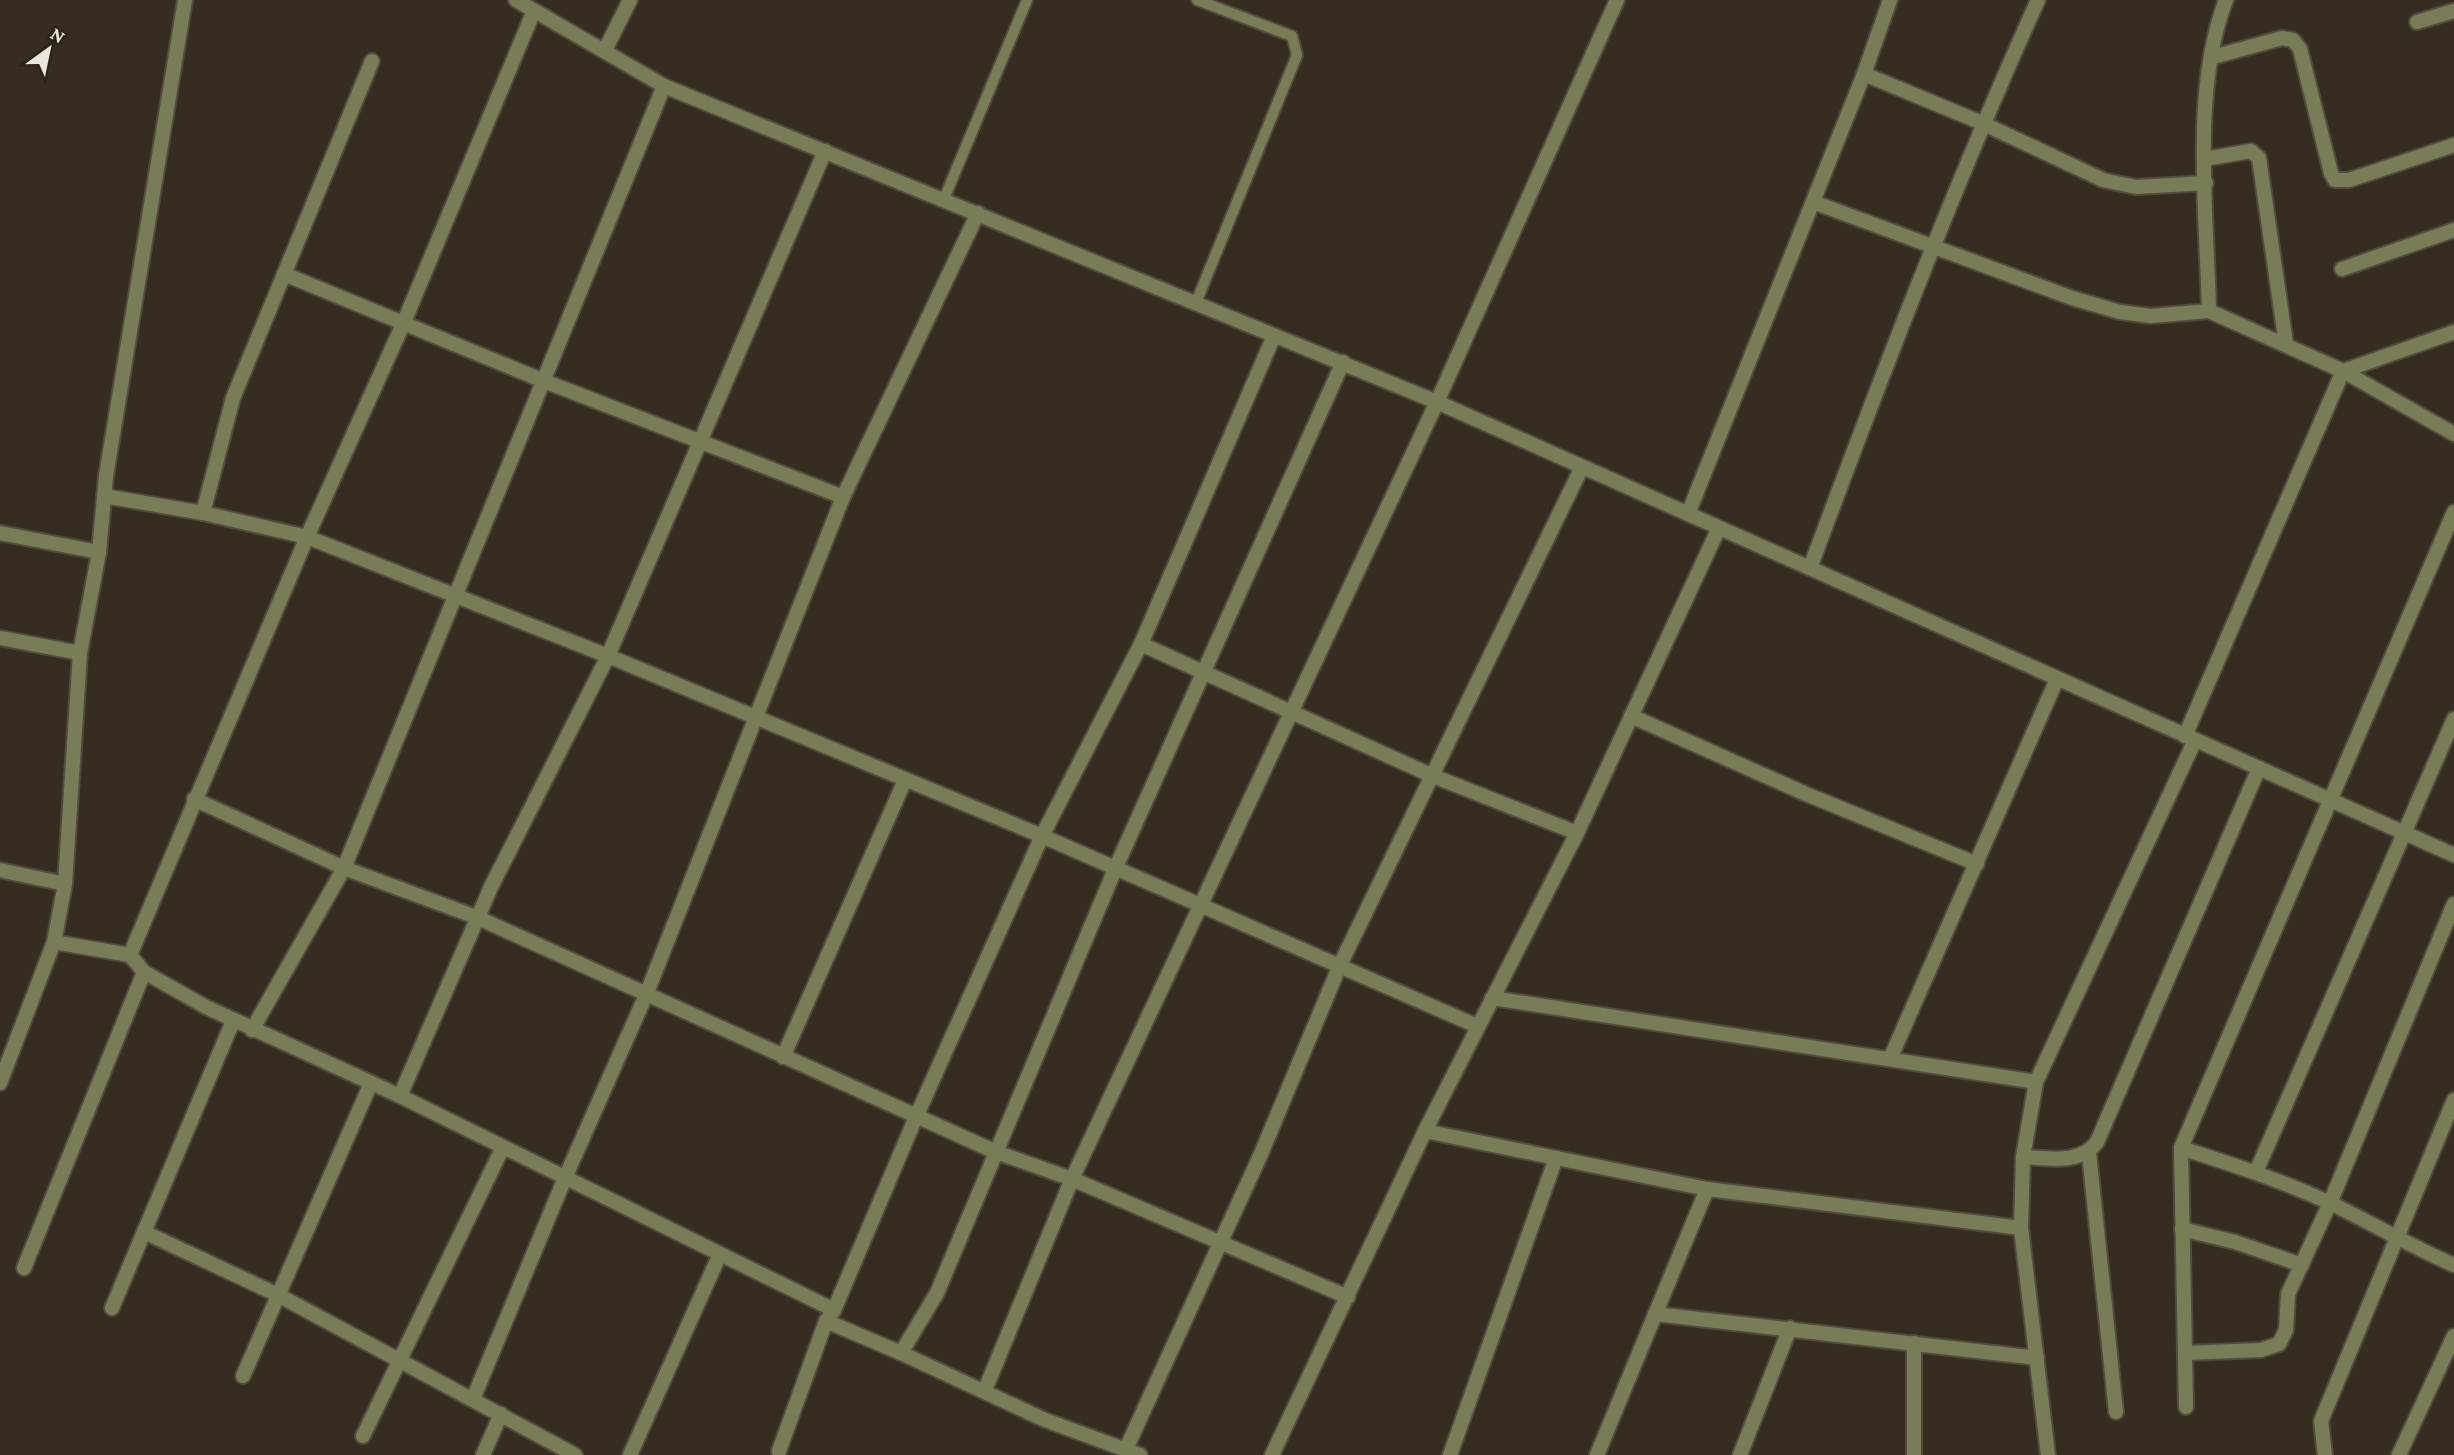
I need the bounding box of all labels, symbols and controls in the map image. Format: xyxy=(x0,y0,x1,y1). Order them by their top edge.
north arrow xyxy=(14,14,84,84)
text: N xyxy=(47,23,69,48)

